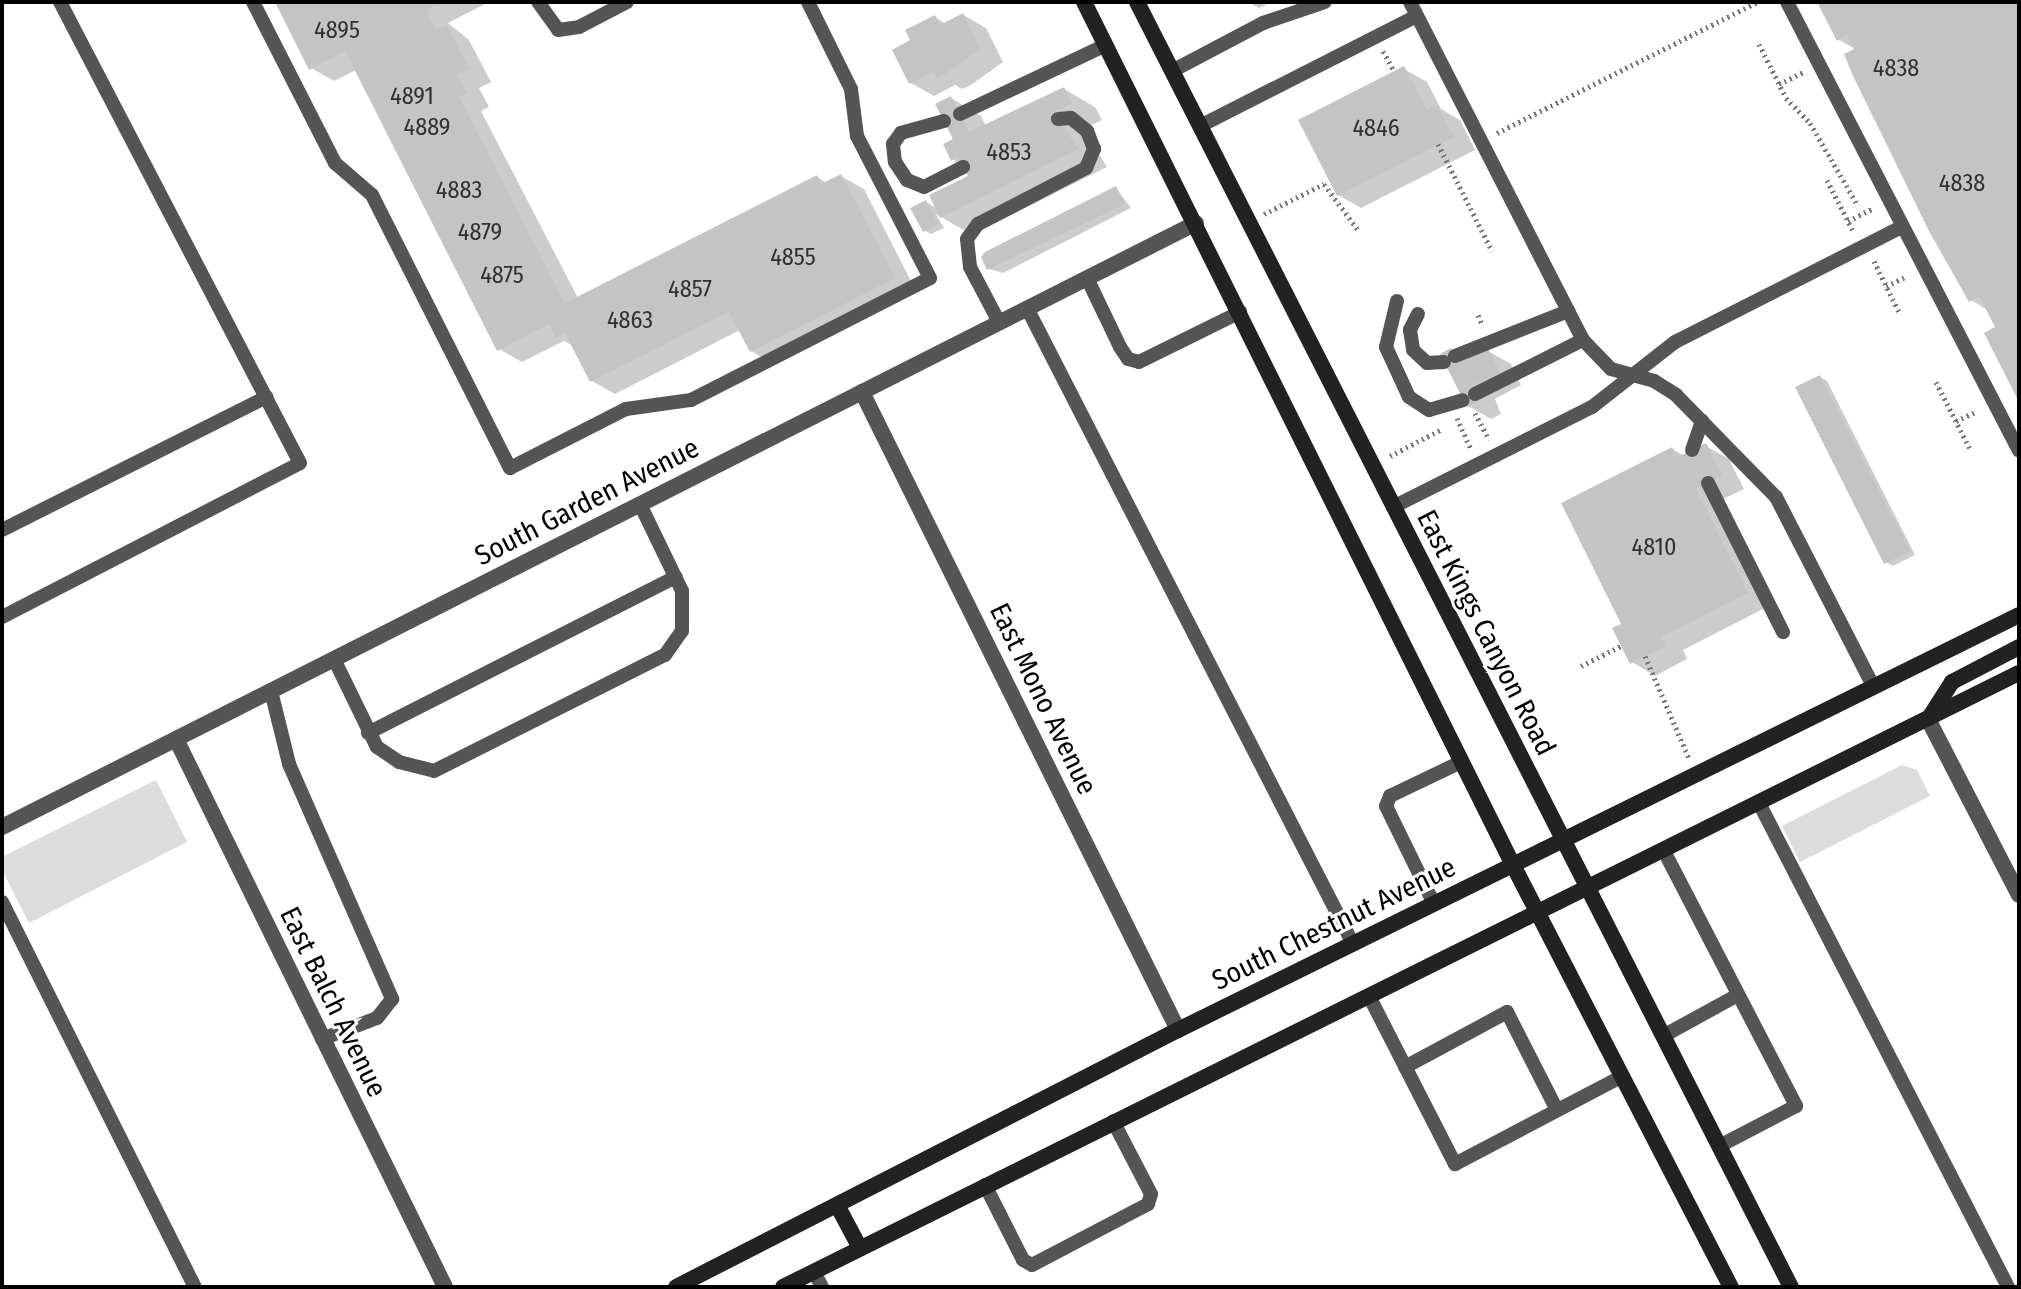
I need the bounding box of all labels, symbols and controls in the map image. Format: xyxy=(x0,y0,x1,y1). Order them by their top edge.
house number: 4895 xyxy=(314,17,360,45)
house number: 4838 xyxy=(1873,55,1919,83)
house number: 4891 xyxy=(390,83,434,111)
house number: 4889 xyxy=(404,114,450,142)
house number: 4846 xyxy=(1352,115,1400,143)
house number: 4853 xyxy=(986,139,1032,167)
house number: 4838 xyxy=(1939,170,1985,198)
house number: 4883 xyxy=(436,177,482,205)
house number: 4879 xyxy=(458,219,502,247)
house number: 4855 xyxy=(770,244,816,272)
house number: 4875 xyxy=(480,262,524,290)
house number: 4857 xyxy=(668,276,712,304)
house number: 4863 xyxy=(607,307,653,335)
street label: South Garden Avenue xyxy=(469,431,705,573)
street label: East Kings Canyon Road xyxy=(1410,505,1562,761)
house number: 4810 xyxy=(1632,534,1676,562)
street label: East Mono Avenue xyxy=(982,598,1104,800)
street label: South Chestnut Avenue xyxy=(1207,850,1461,998)
street label: East Balch Avenue xyxy=(272,901,394,1103)

